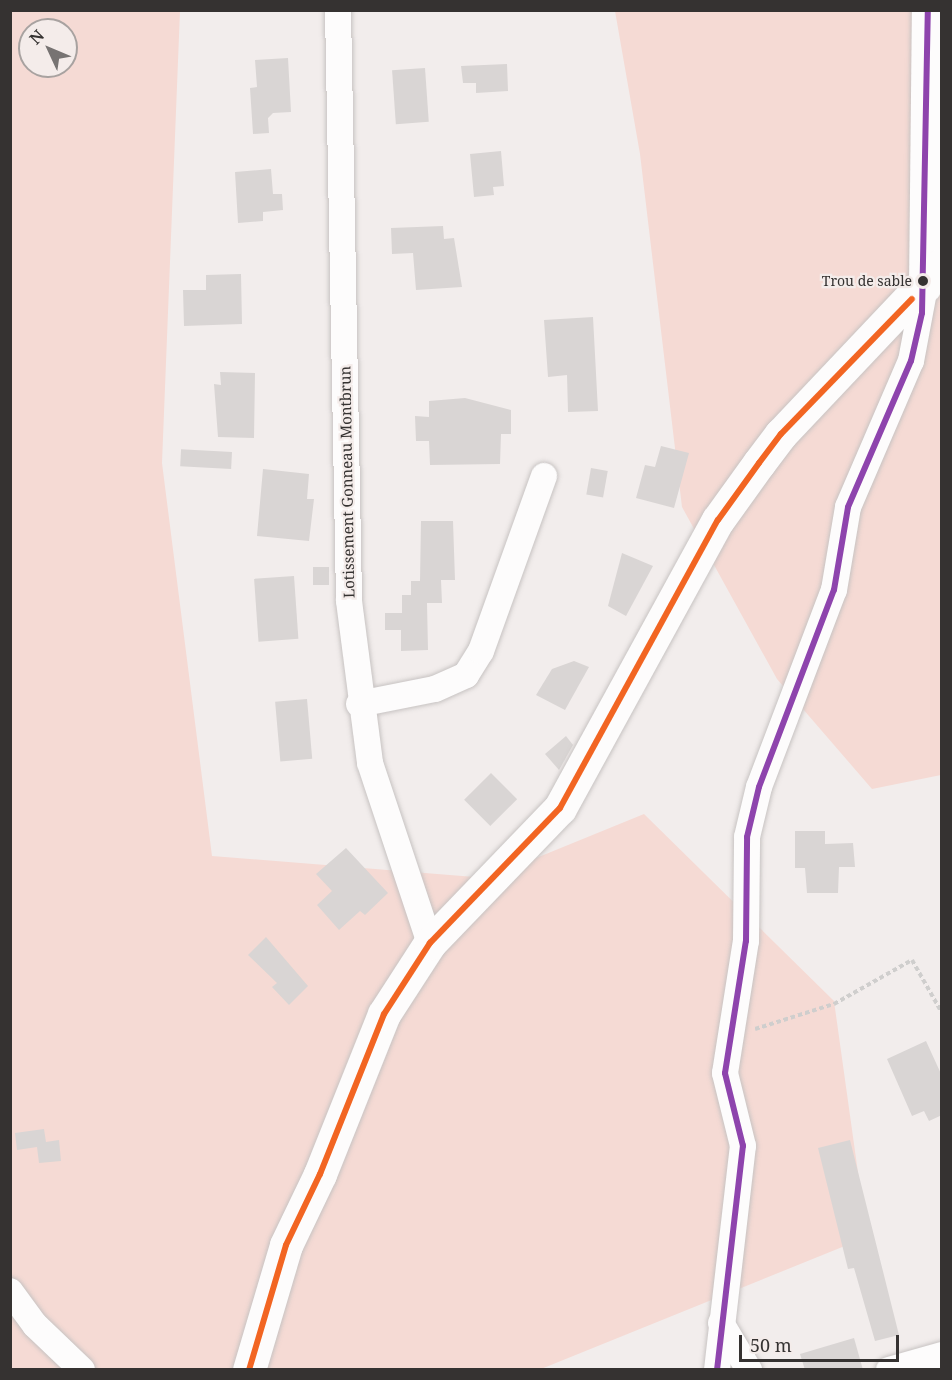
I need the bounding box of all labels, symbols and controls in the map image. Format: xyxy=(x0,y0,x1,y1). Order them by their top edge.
north arrow xyxy=(18,18,78,78)
text: N xyxy=(24,25,49,49)
place label: Trou de sable xyxy=(822,273,912,289)
marker: Trou de sable xyxy=(917,275,929,287)
street label: Lotissement Gonneau Montbrun xyxy=(336,366,358,598)
scale bar xyxy=(742,1323,902,1361)
text: 50 m xyxy=(750,1333,792,1357)

